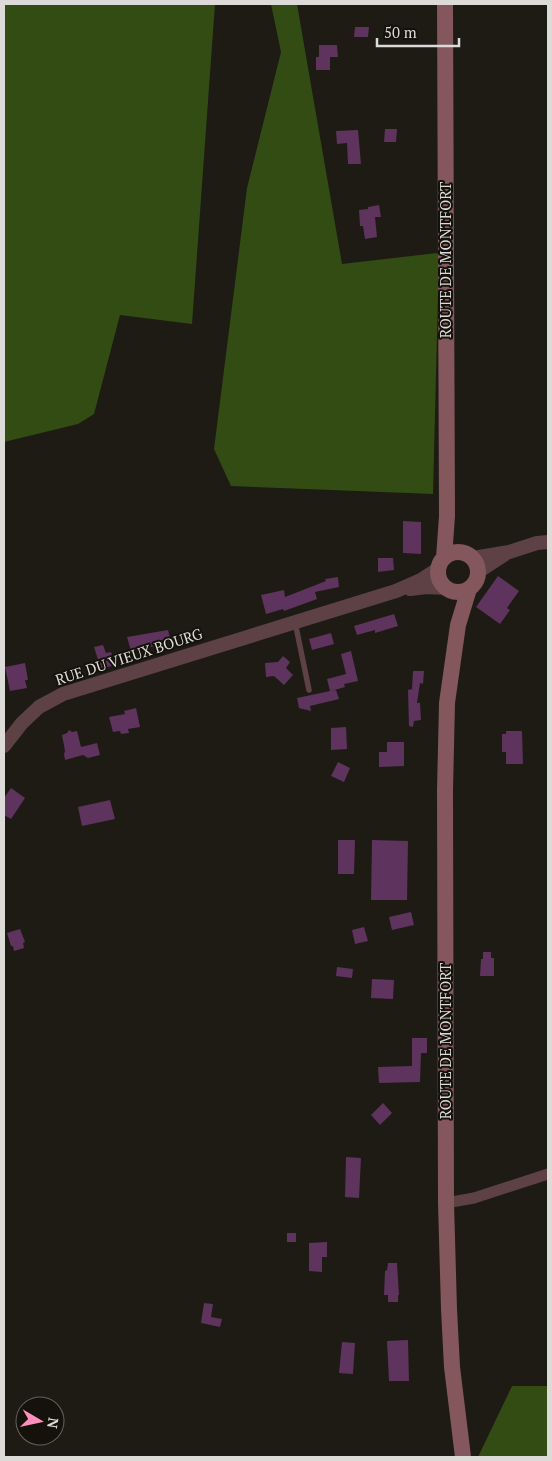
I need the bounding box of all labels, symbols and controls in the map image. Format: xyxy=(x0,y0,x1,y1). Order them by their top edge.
scale bar xyxy=(377,15,460,47)
text: 50 m xyxy=(384,22,417,42)
street label: ROUTE DE MONTFORT xyxy=(435,182,455,338)
street label: RUE DU VIEUX BOURG xyxy=(52,623,206,689)
street label: ROUTE DE MONTFORT xyxy=(435,963,455,1119)
north arrow xyxy=(15,1396,65,1446)
text: N xyxy=(43,1416,64,1430)

